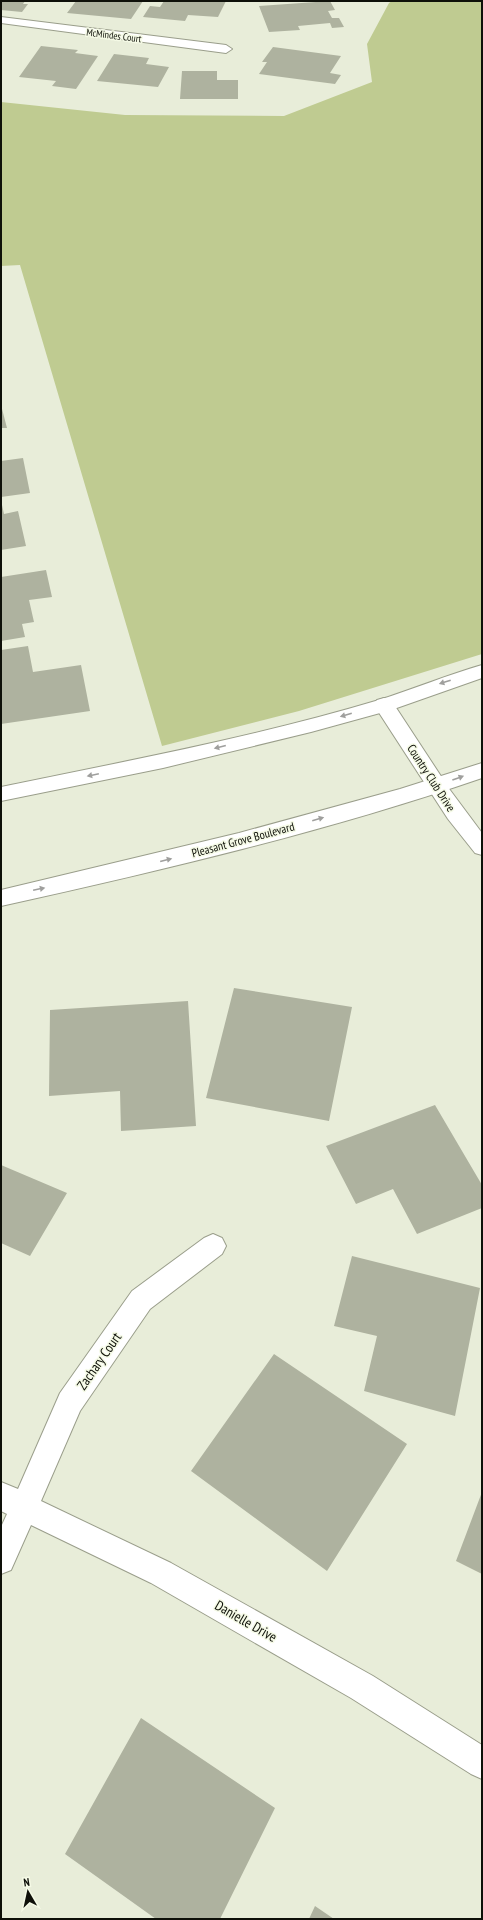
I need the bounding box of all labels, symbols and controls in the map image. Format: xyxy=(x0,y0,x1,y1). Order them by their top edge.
street label: McMindes Court xyxy=(86,26,143,45)
one-way arrow xyxy=(438,679,450,685)
one-way arrow xyxy=(340,712,352,718)
street label: Country Club Drive xyxy=(404,741,459,814)
one-way arrow xyxy=(214,744,226,750)
one-way arrow xyxy=(87,773,100,779)
one-way arrow xyxy=(453,775,465,781)
one-way arrow xyxy=(312,816,325,822)
street label: Pleasant Grove Boulevard xyxy=(190,819,296,860)
one-way arrow xyxy=(160,857,172,863)
one-way arrow xyxy=(33,886,45,892)
street label: Zachary Court xyxy=(73,1329,125,1393)
street label: Danielle Drive xyxy=(212,1596,280,1646)
north arrow xyxy=(8,1872,48,1912)
text: N xyxy=(22,1875,31,1890)

